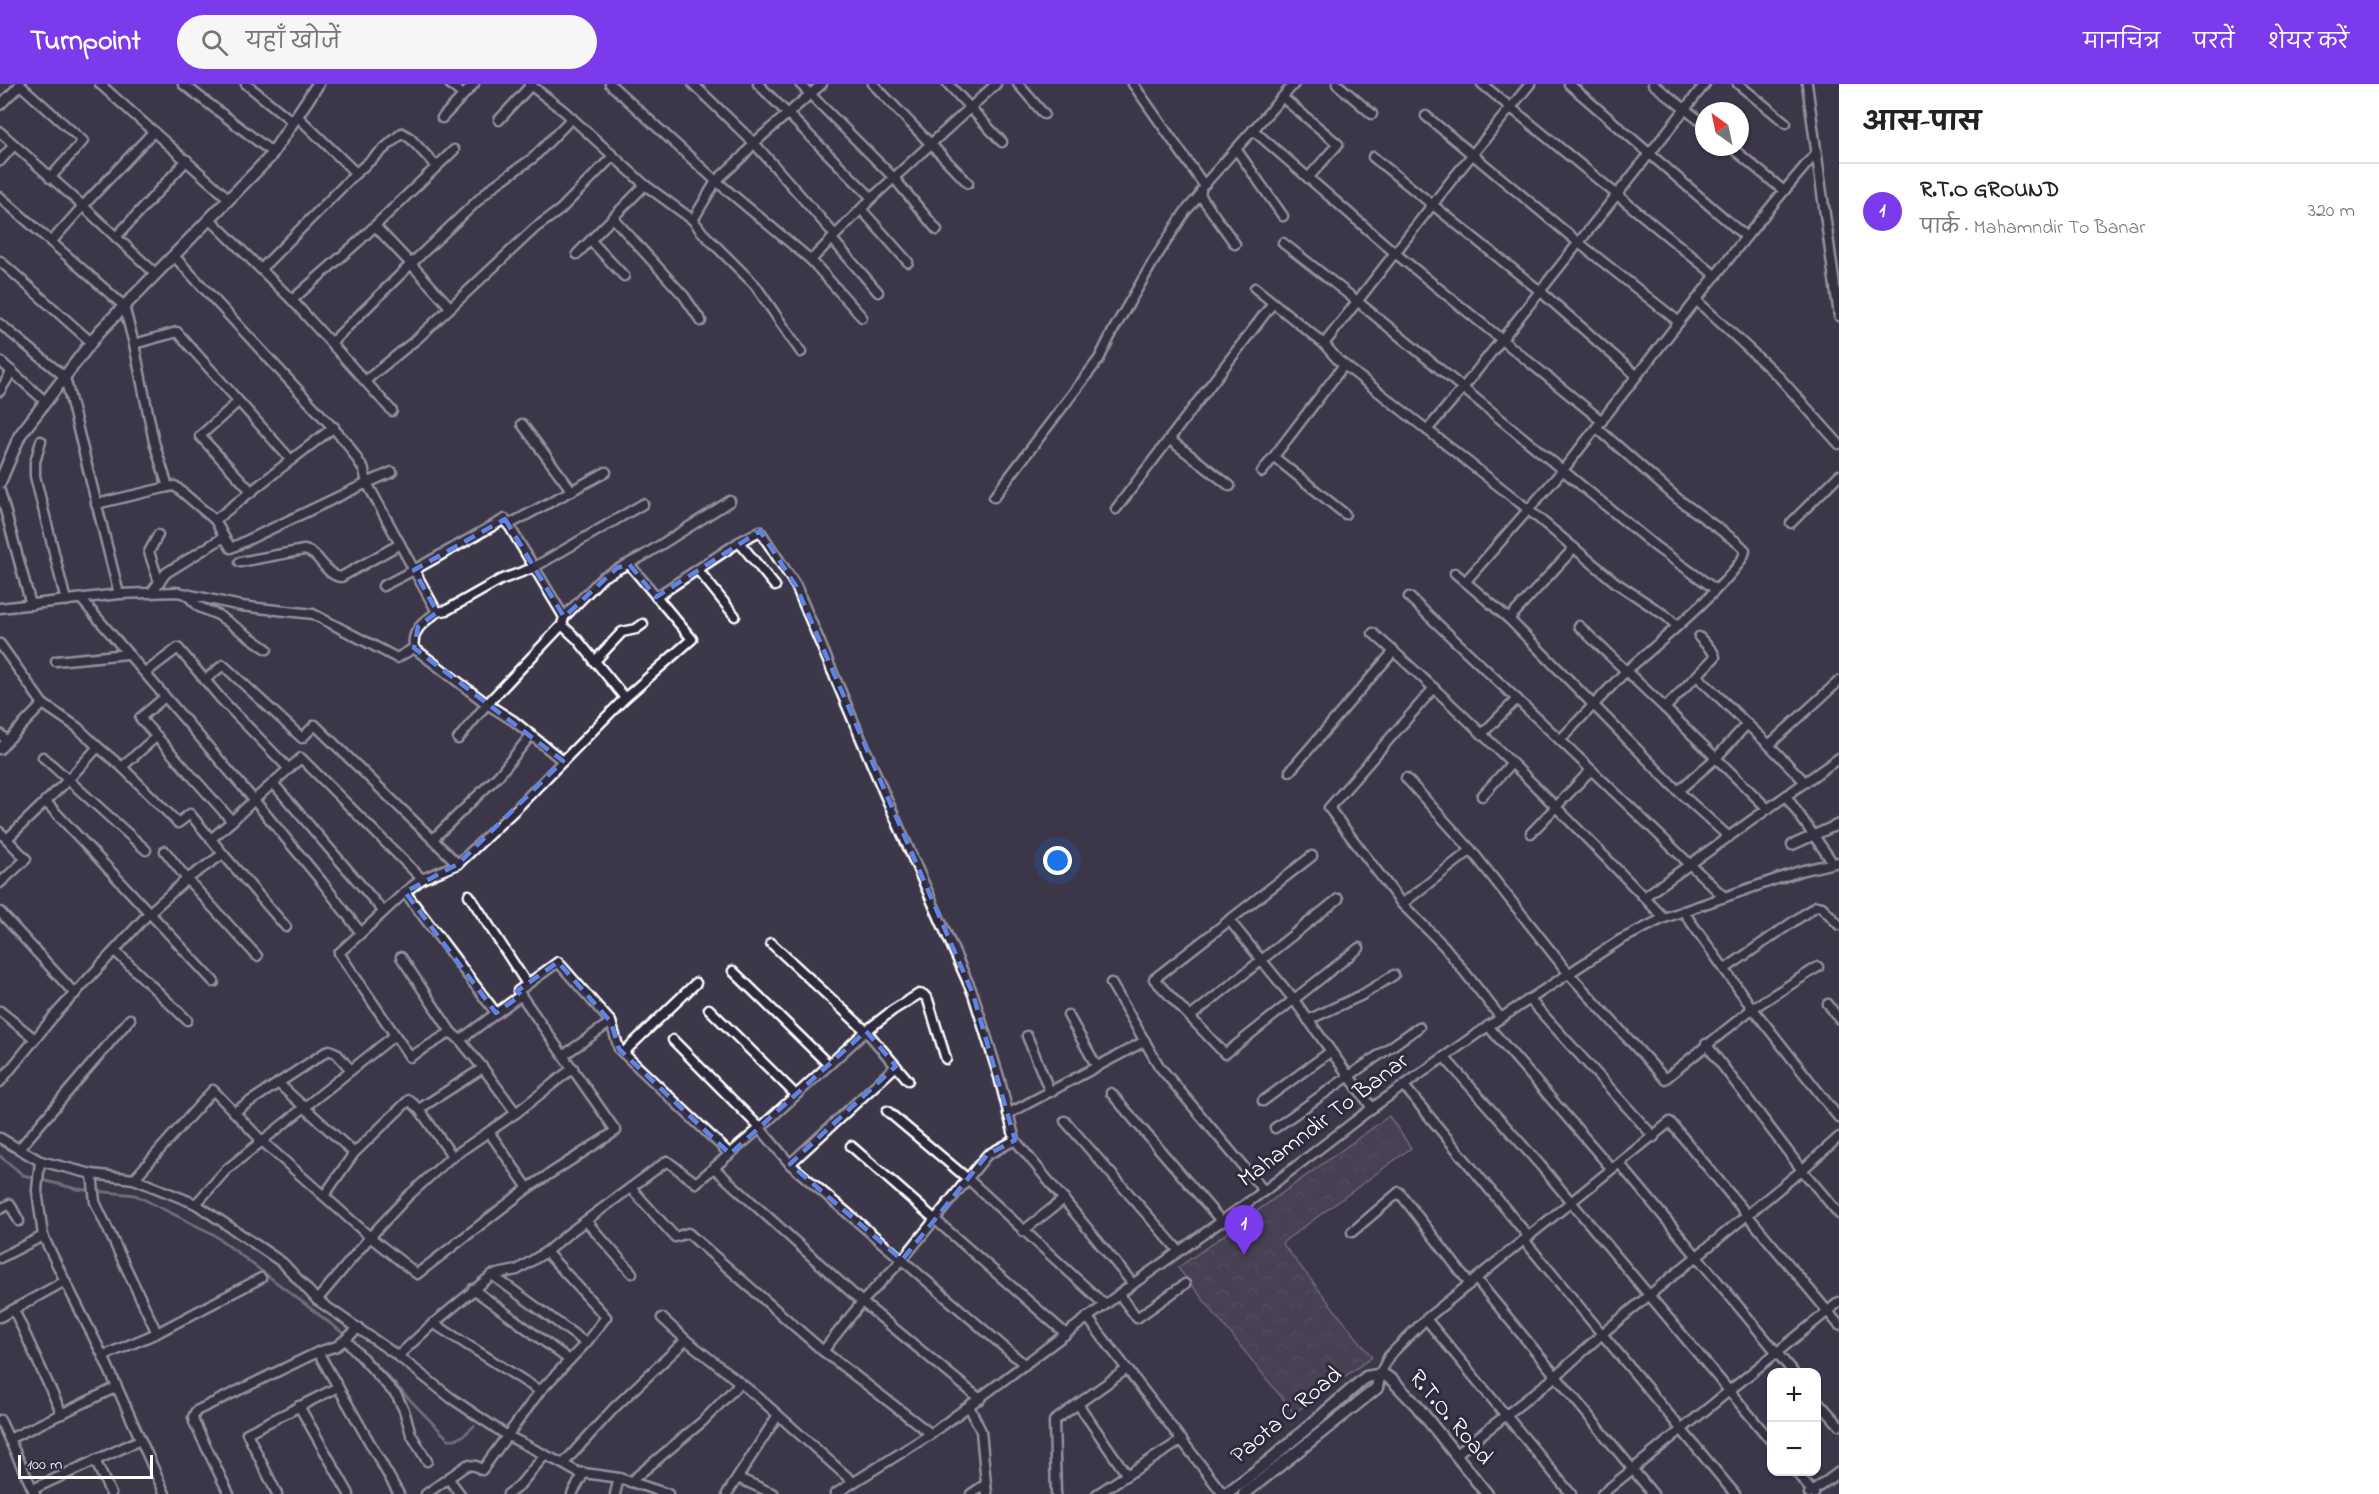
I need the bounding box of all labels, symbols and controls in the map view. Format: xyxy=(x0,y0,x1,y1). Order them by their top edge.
search box xyxy=(177,15,597,69)
text: Turnpoint xyxy=(30,22,141,63)
icon: search xyxy=(198,26,231,59)
text: यहाँ खोजें xyxy=(246,27,340,59)
text: मानचित्र xyxy=(2083,28,2160,58)
text: परतें xyxy=(2193,28,2234,58)
text: शेयर करें xyxy=(2267,28,2349,58)
north arrow xyxy=(1695,102,1749,156)
text: आस-पास xyxy=(1863,105,1981,143)
text: R.T.O GROUND xyxy=(1920,175,2059,207)
text: 1 xyxy=(1879,197,1886,226)
text: 320 m xyxy=(2308,197,2355,226)
text: पार्क · Mahamndir To Banar xyxy=(1920,214,2145,243)
your location xyxy=(1043,846,1072,875)
street label: Mahamndir To Banar xyxy=(1231,1045,1417,1197)
pin: 1 xyxy=(1224,1206,1264,1255)
street label: Paota C Road xyxy=(1224,1358,1351,1473)
street label: R.T.O. Road xyxy=(1399,1362,1501,1474)
map controls xyxy=(1767,1368,1821,1476)
button: + xyxy=(1767,1368,1821,1422)
button: − xyxy=(1767,1422,1821,1476)
scale bar xyxy=(18,1452,153,1480)
text: 100 m xyxy=(27,1453,62,1477)

